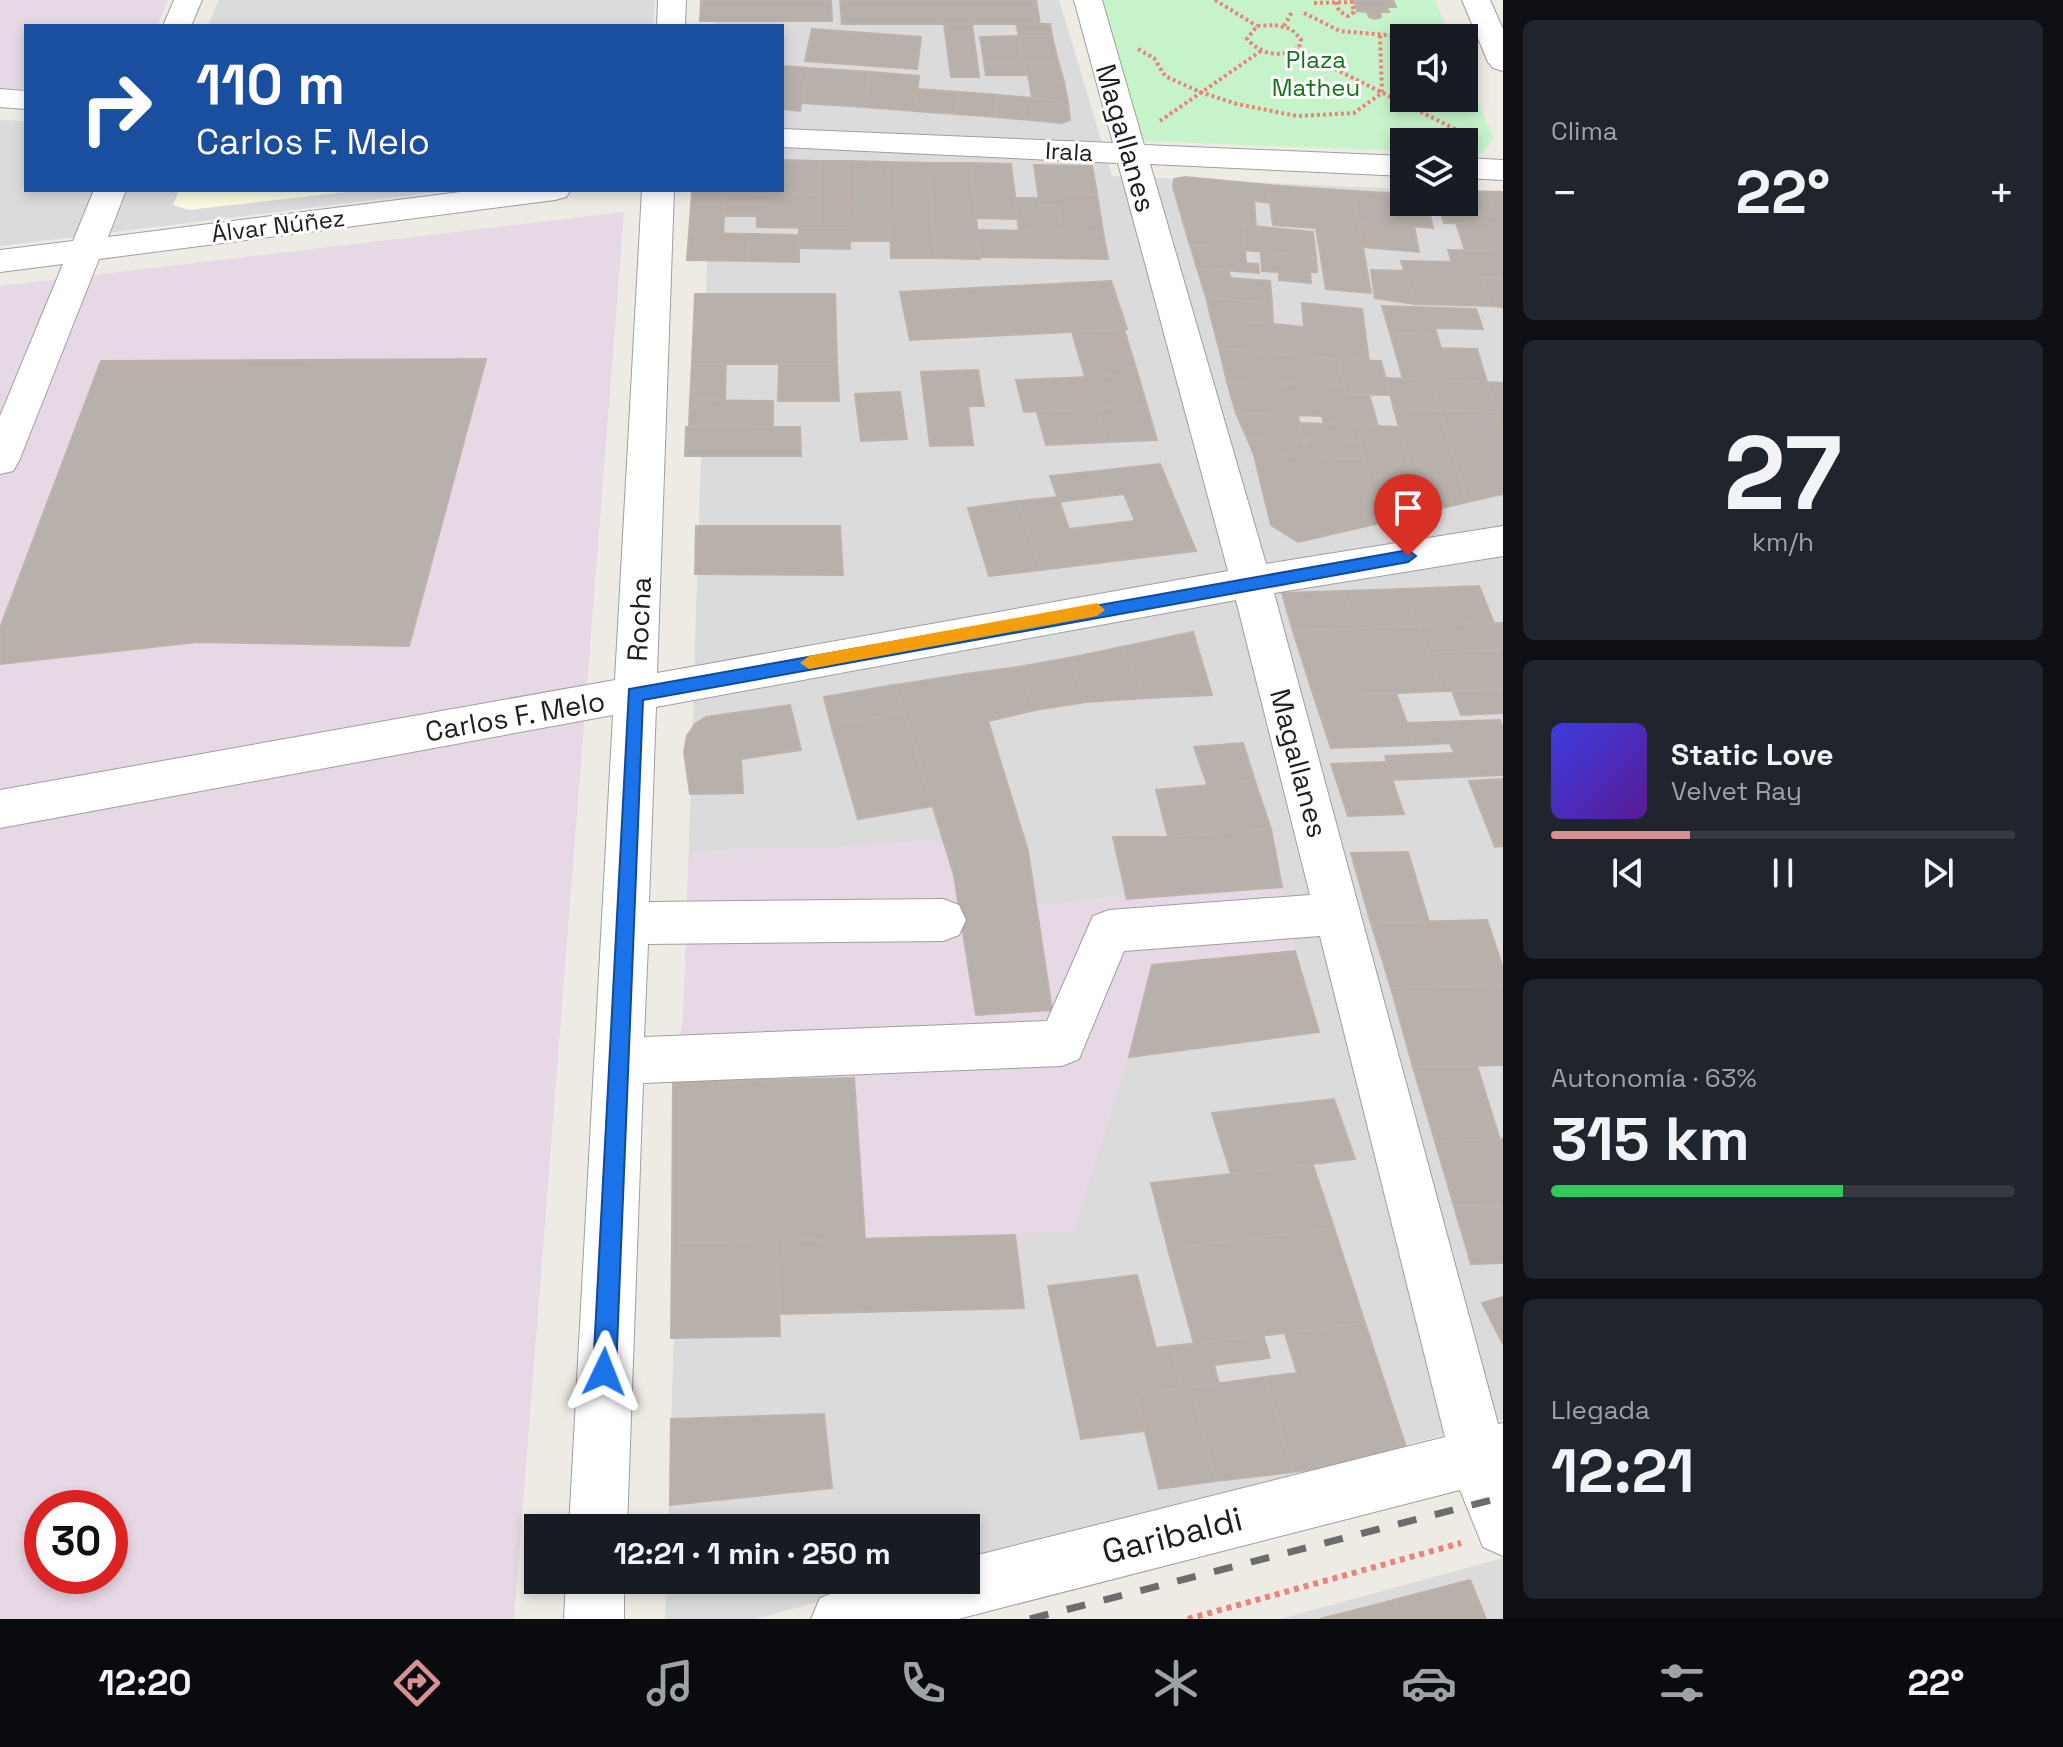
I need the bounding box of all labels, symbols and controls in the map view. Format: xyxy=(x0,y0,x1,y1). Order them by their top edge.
map controls xyxy=(1390,24,1478,216)
button: sound xyxy=(1390,24,1478,112)
park label: Plaza Matheu xyxy=(1272,44,1360,103)
text: 110 m xyxy=(196,49,345,120)
icon: right xyxy=(64,56,168,160)
street label: Magallanes xyxy=(1088,60,1164,216)
text: Clima xyxy=(1551,114,1618,148)
text: Carlos F. Melo xyxy=(196,119,430,165)
button: layers xyxy=(1390,128,1478,216)
street label: Irala xyxy=(1044,135,1094,168)
text: 22° xyxy=(1736,154,1830,231)
text: − xyxy=(1551,165,1578,221)
text: + xyxy=(1988,165,2015,221)
street label: Álvar Núñez xyxy=(209,202,346,249)
text: 27 xyxy=(1724,407,1842,539)
pin xyxy=(1374,474,1442,556)
icon: arrive xyxy=(1386,486,1430,530)
text: km/h xyxy=(1752,525,1814,559)
street label: Rocha xyxy=(619,576,659,662)
street label: Carlos F. Melo xyxy=(422,682,608,750)
street label: Magallanes xyxy=(1262,685,1336,841)
text: Static Love xyxy=(1671,735,1834,774)
text: Velvet Ray xyxy=(1671,774,1802,808)
icon: previous xyxy=(1606,851,1650,895)
icon: pause xyxy=(1761,851,1805,895)
icon: next xyxy=(1916,851,1960,895)
text: Autonomía · 63% xyxy=(1551,1061,1756,1095)
text: 315 km xyxy=(1551,1101,1750,1178)
position arrow xyxy=(562,1330,646,1414)
text: Llegada xyxy=(1551,1393,1650,1427)
text: 12:21 xyxy=(1551,1433,1694,1510)
speed limit sign: 30 xyxy=(24,1490,128,1594)
street label: Garibaldi xyxy=(1097,1497,1247,1574)
text: 12:21 · 1 min · 250 m xyxy=(613,1534,891,1573)
icon: directions xyxy=(389,1655,445,1711)
icon: music xyxy=(642,1655,698,1711)
icon: phone xyxy=(895,1655,951,1711)
icon: climate xyxy=(1148,1655,1204,1711)
icon: car xyxy=(1401,1655,1457,1711)
icon: filters xyxy=(1654,1655,1710,1711)
text: 12:20 xyxy=(99,1660,192,1706)
text: 22° xyxy=(1907,1660,1964,1706)

